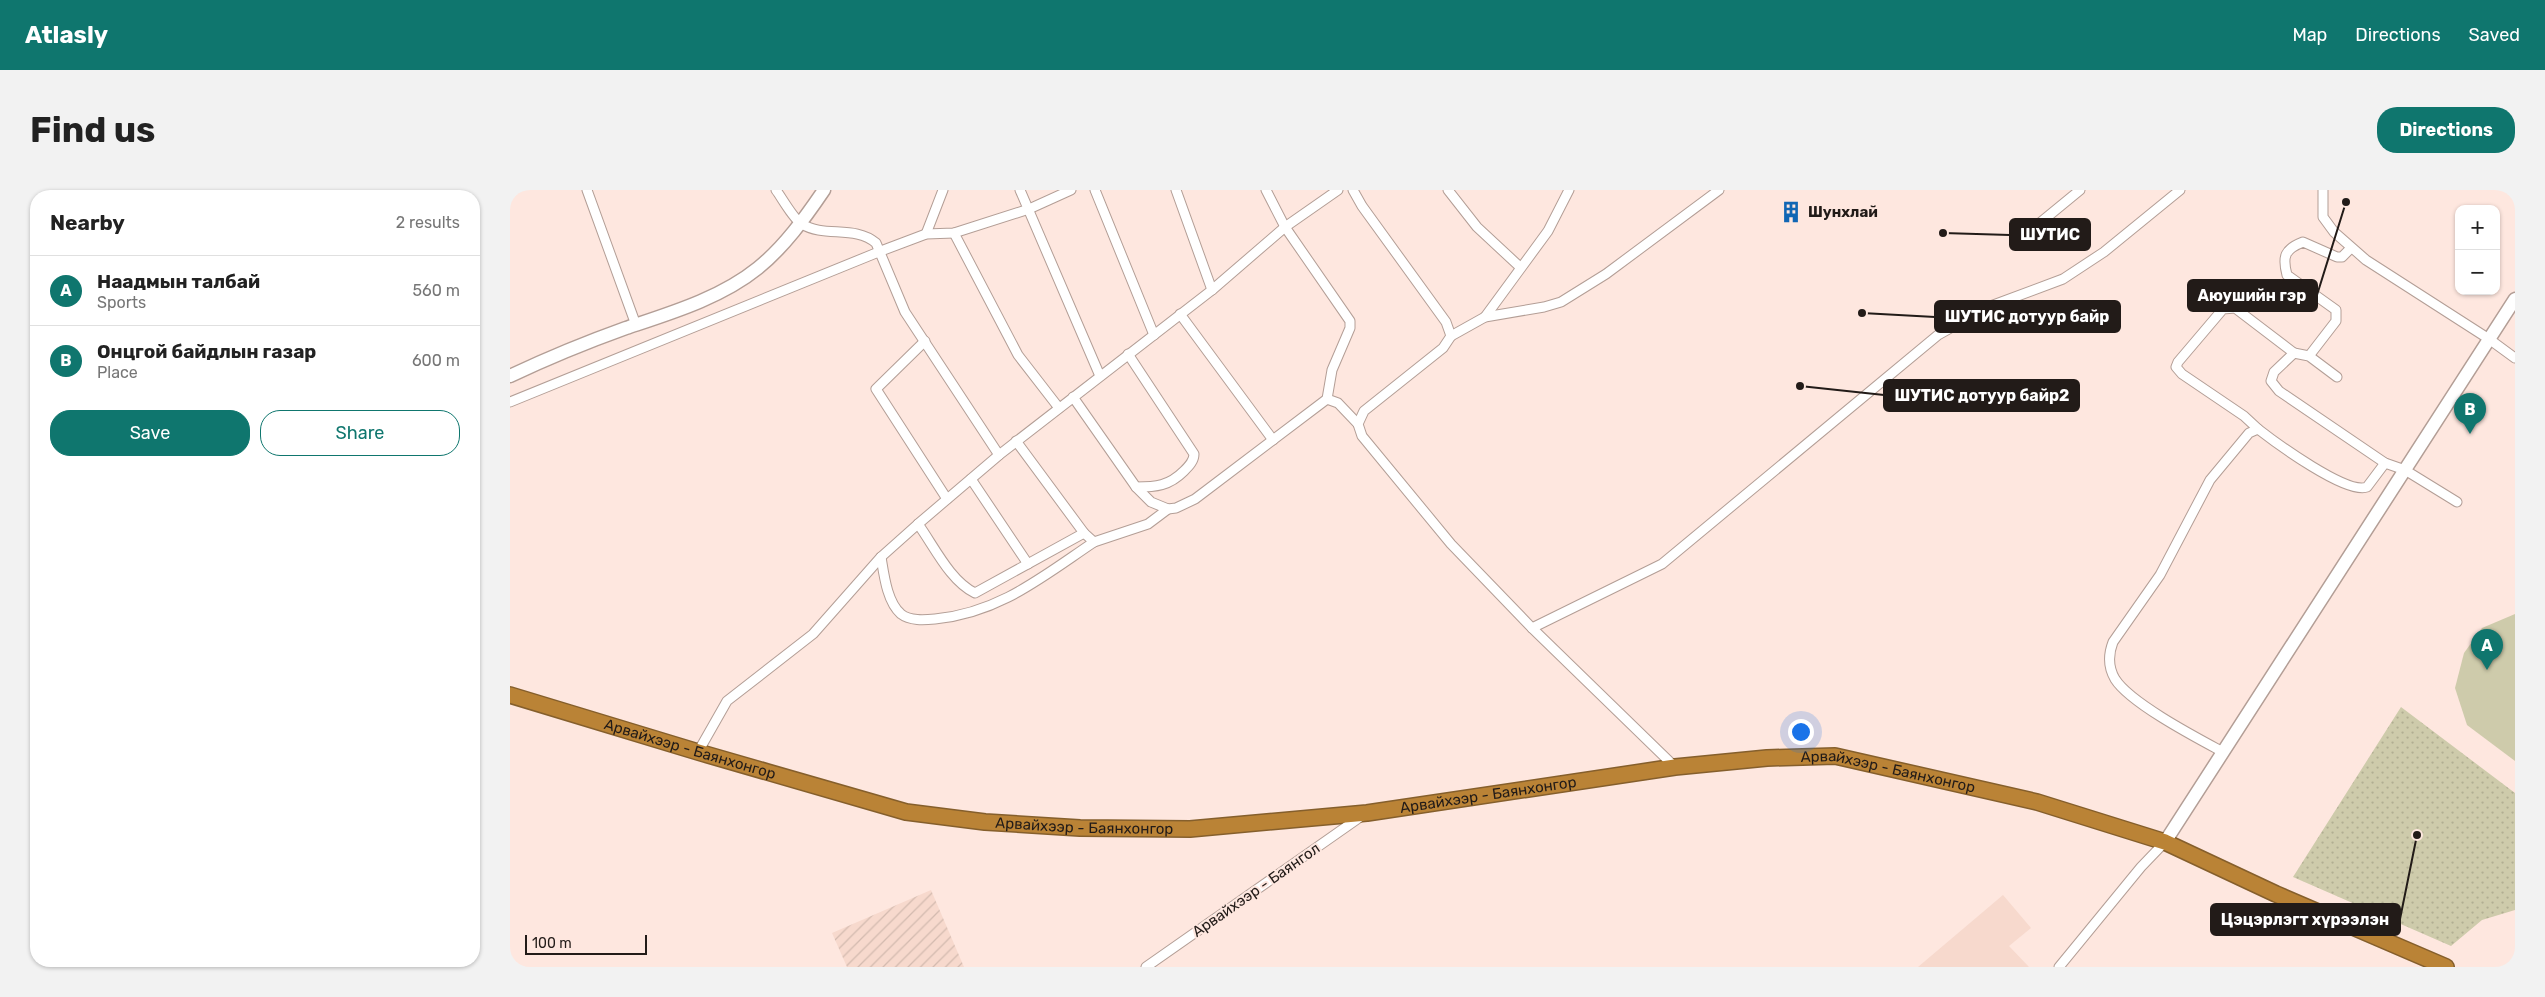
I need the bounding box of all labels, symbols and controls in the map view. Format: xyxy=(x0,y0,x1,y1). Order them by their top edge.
text: Atlasly xyxy=(25,21,108,49)
text: Map xyxy=(2292,24,2327,46)
text: Directions xyxy=(2355,24,2441,46)
text: Saved xyxy=(2469,24,2520,46)
button: Directions xyxy=(2377,107,2515,153)
text: Find us xyxy=(30,109,155,151)
building icon: Шунхлай xyxy=(1778,199,1804,225)
place label: Шунхлай xyxy=(1808,203,1878,221)
map controls xyxy=(2455,205,2500,295)
button: + xyxy=(2455,205,2500,250)
text: Nearby xyxy=(50,210,125,235)
text: 2 results xyxy=(396,213,460,232)
callout: ШУТИС xyxy=(2010,219,2090,250)
text: ШУТИС xyxy=(2020,225,2080,244)
button: − xyxy=(2455,250,2500,295)
text: Наадмын талбай xyxy=(97,270,260,293)
callout: Аюушийн гэр xyxy=(2188,280,2317,311)
text: A xyxy=(60,281,72,300)
text: 560 m xyxy=(413,281,460,300)
text: Аюушийн гэр xyxy=(2198,286,2306,305)
text: Sports xyxy=(97,293,146,312)
callout: ШУТИС дотуур байр xyxy=(1935,301,2120,332)
text: ШУТИС дотуур байр xyxy=(1945,307,2109,326)
text: Онцгой байдлын газар xyxy=(97,340,316,363)
text: B xyxy=(60,351,72,370)
text: 600 m xyxy=(412,351,460,370)
text: Place xyxy=(97,363,138,382)
callout: ШУТИС дотуур байр2 xyxy=(1884,380,2079,411)
text: ШУТИС дотуур байр2 xyxy=(1895,386,2069,405)
pin: B xyxy=(2454,393,2486,434)
button: Save xyxy=(50,410,250,456)
button: Share xyxy=(260,410,460,456)
pin: A xyxy=(2471,629,2503,670)
street label: Арвайхээр - Баянхонгор xyxy=(602,715,778,783)
your location xyxy=(1788,719,1814,745)
street label: Арвайхээр - Баянхонгор xyxy=(1800,747,1977,797)
street label: Арвайхээр - Баянхонгор xyxy=(1399,773,1578,817)
street label: Арвайхээр - Баянхонгор xyxy=(995,814,1173,838)
street label: Арвайхээр - Баянгол xyxy=(1189,839,1323,941)
callout: Цэцэрлэгт хүрээлэн xyxy=(2211,904,2400,935)
text: Цэцэрлэгт хүрээлэн xyxy=(2221,910,2389,929)
scale bar xyxy=(525,932,648,955)
text: 100 m xyxy=(532,935,572,952)

